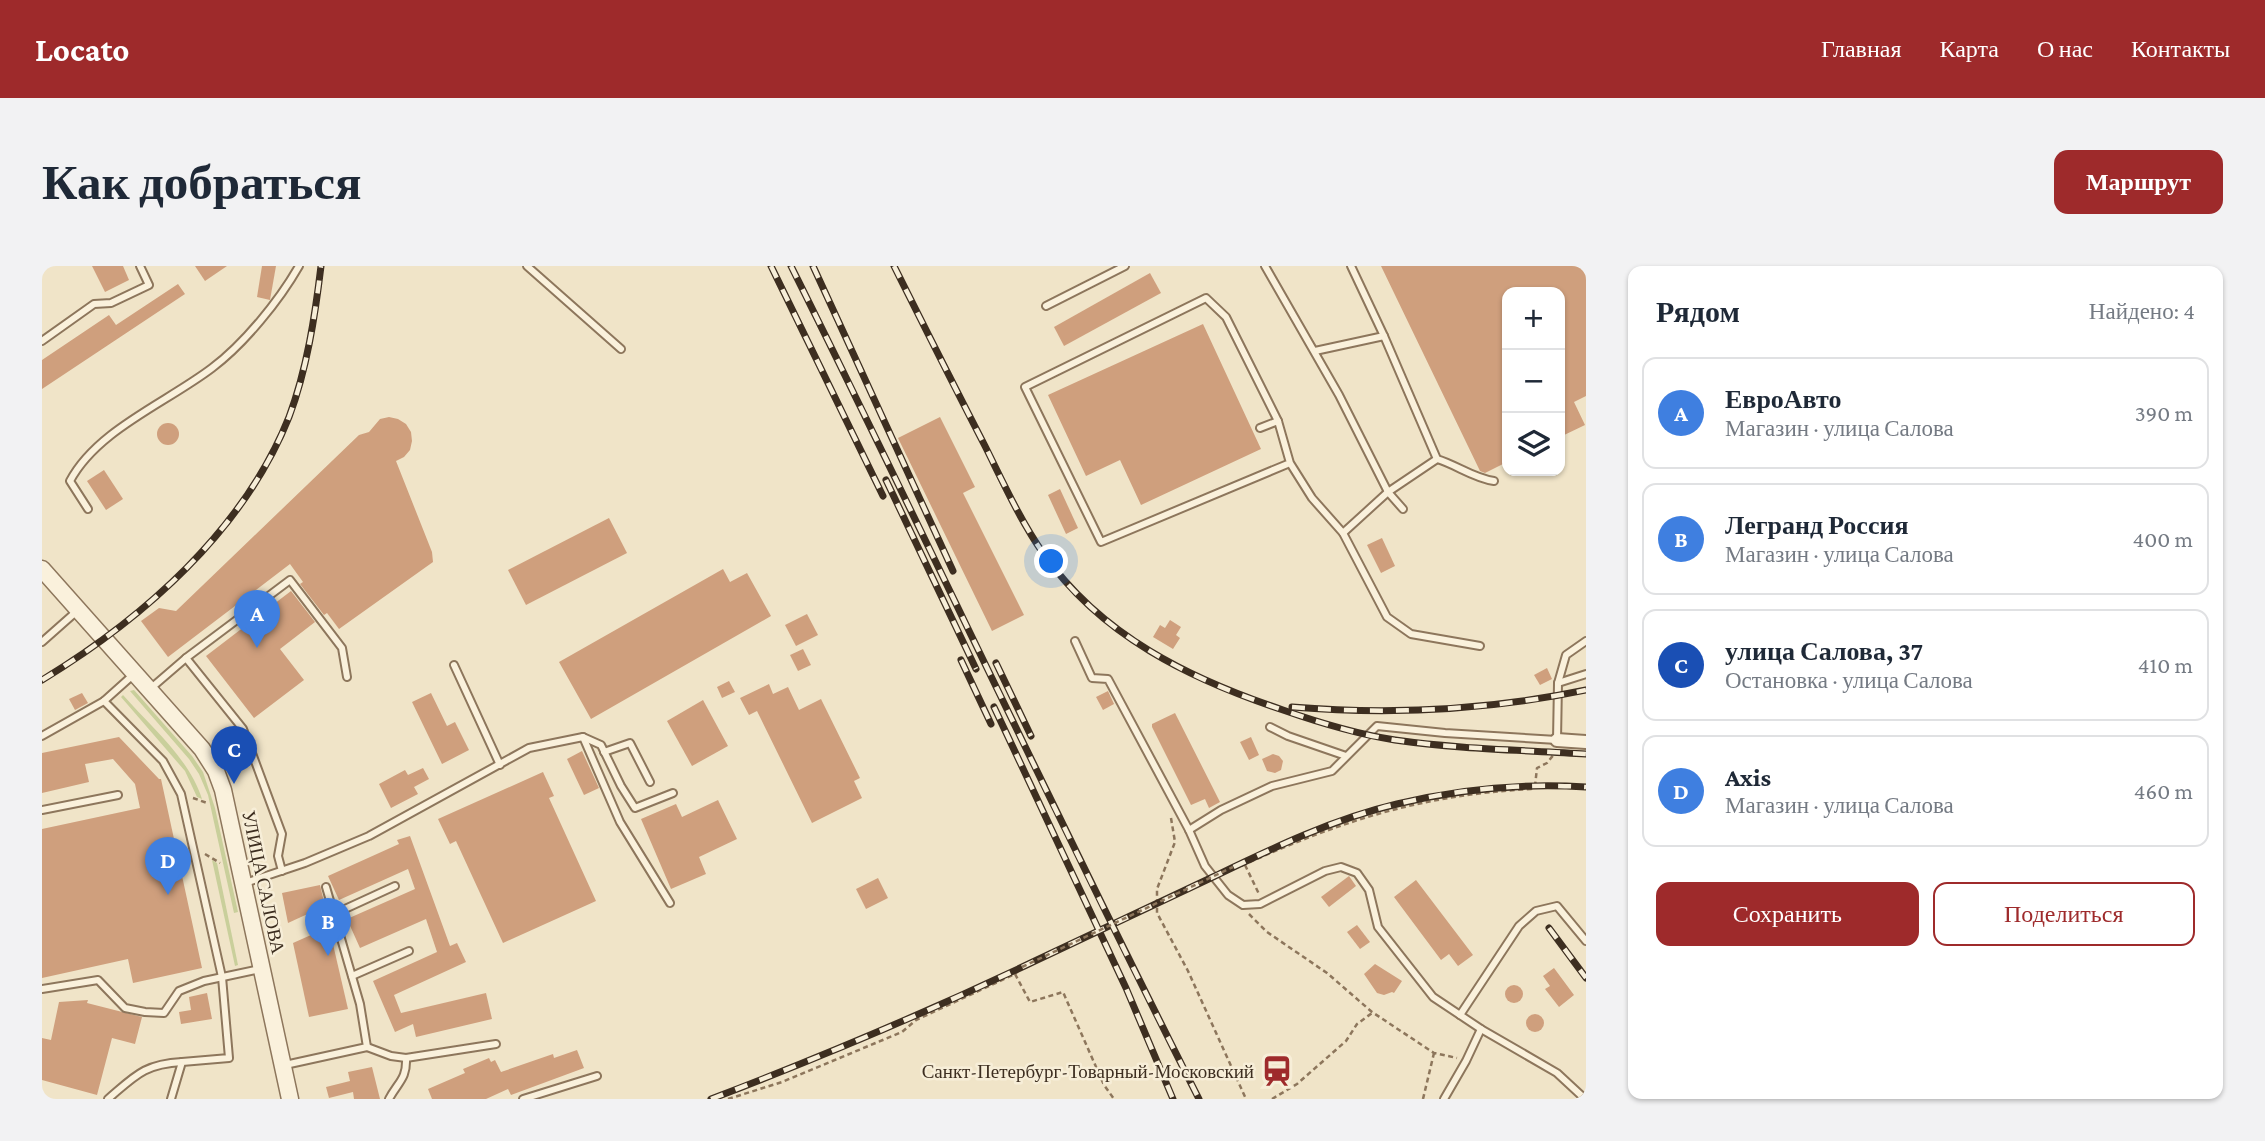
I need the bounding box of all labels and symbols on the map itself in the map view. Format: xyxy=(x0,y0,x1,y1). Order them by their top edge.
your location xyxy=(1034,544,1068,578)
pin: A xyxy=(234,590,280,648)
pin: C xyxy=(211,726,257,784)
street label: УЛИЦА САЛОВА xyxy=(238,808,289,956)
pin: D xyxy=(145,837,191,895)
pin: B xyxy=(305,898,351,956)
station icon: Санкт-Петербург-Товарный-Московский xyxy=(1260,1054,1294,1088)
place label: Санкт-Петербург-Товарный-Московский xyxy=(922,1061,1254,1082)

